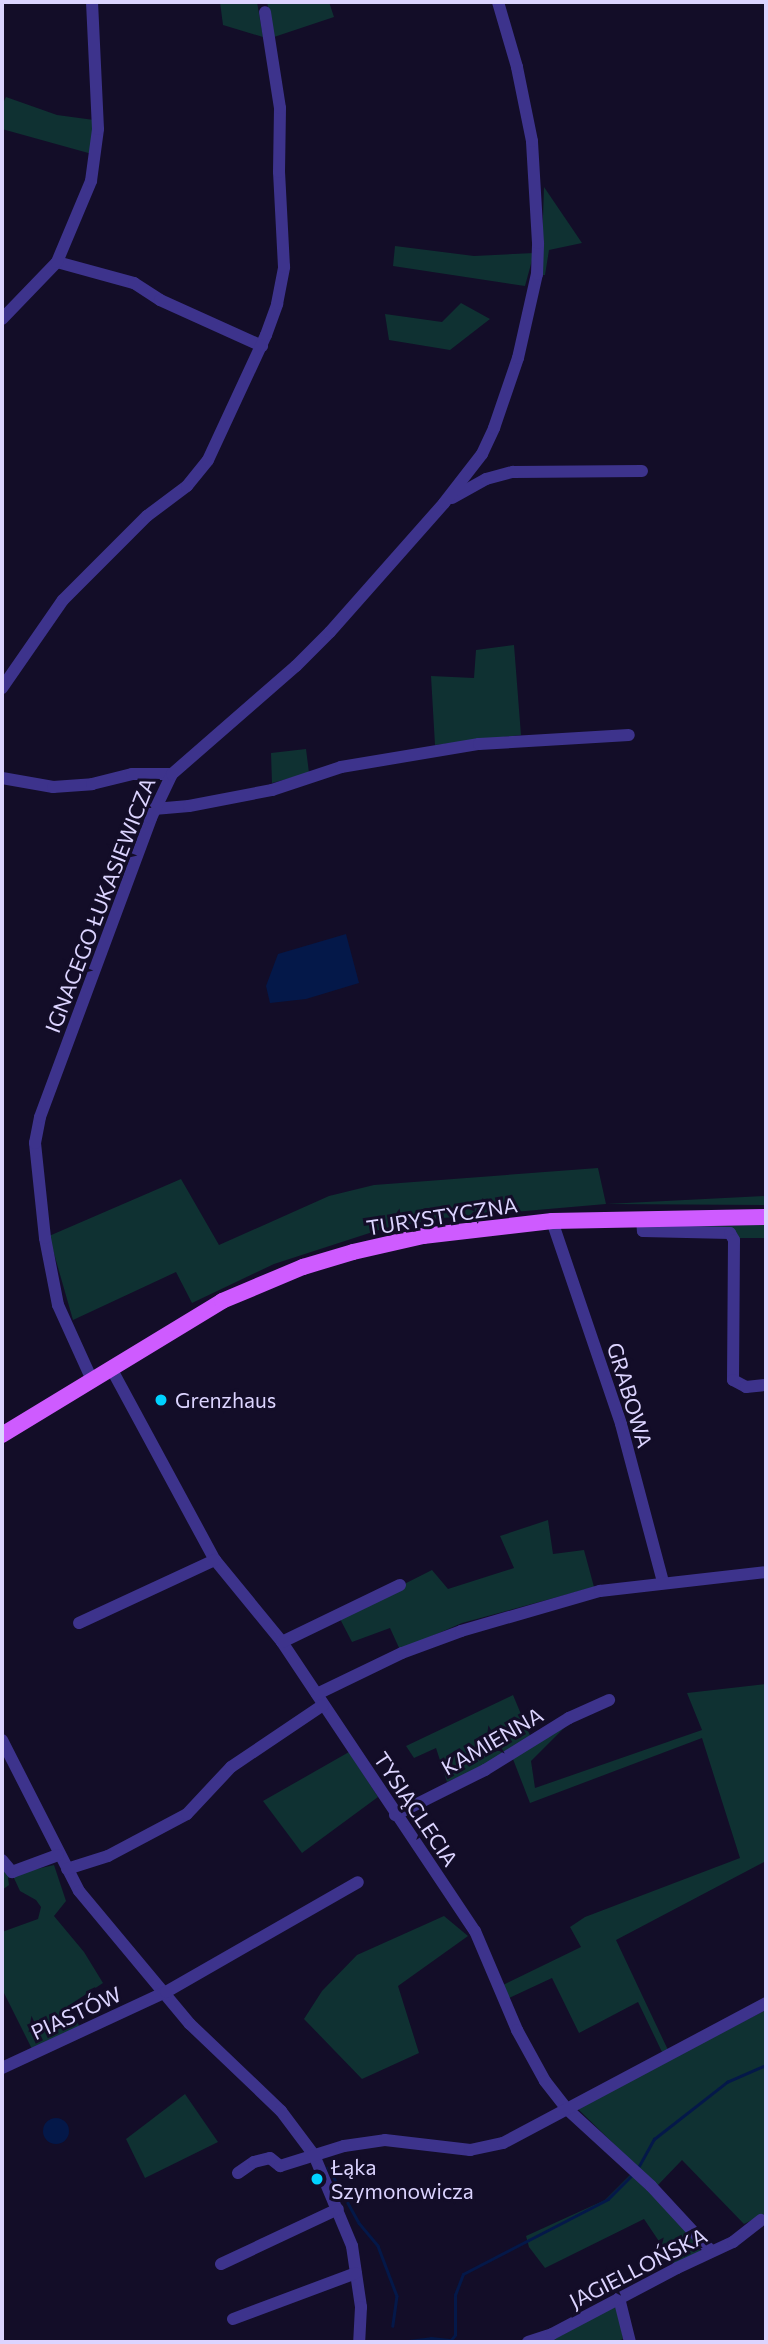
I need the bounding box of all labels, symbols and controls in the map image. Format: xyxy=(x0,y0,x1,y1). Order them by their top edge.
street label: IGNACEGO ŁUKASIEWICZA xyxy=(40,774,160,1036)
street label: TURYSTYCZNA xyxy=(365,1192,519,1240)
street label: GRABOWA xyxy=(602,1339,658,1451)
place label: Grenzhaus xyxy=(175,1387,276,1413)
marker: Grenzhaus xyxy=(153,1392,169,1408)
street label: KAMIENNA xyxy=(437,1702,547,1780)
street label: TYSIĄCLECIA xyxy=(369,1747,463,1871)
street label: PIASTÓW xyxy=(27,1981,125,2045)
place label: Łąka Szymonowicza xyxy=(331,2154,474,2204)
marker: Łąka Szymonowicza xyxy=(309,2171,325,2187)
street label: JAGIELLOŃSKA xyxy=(565,2222,711,2314)

